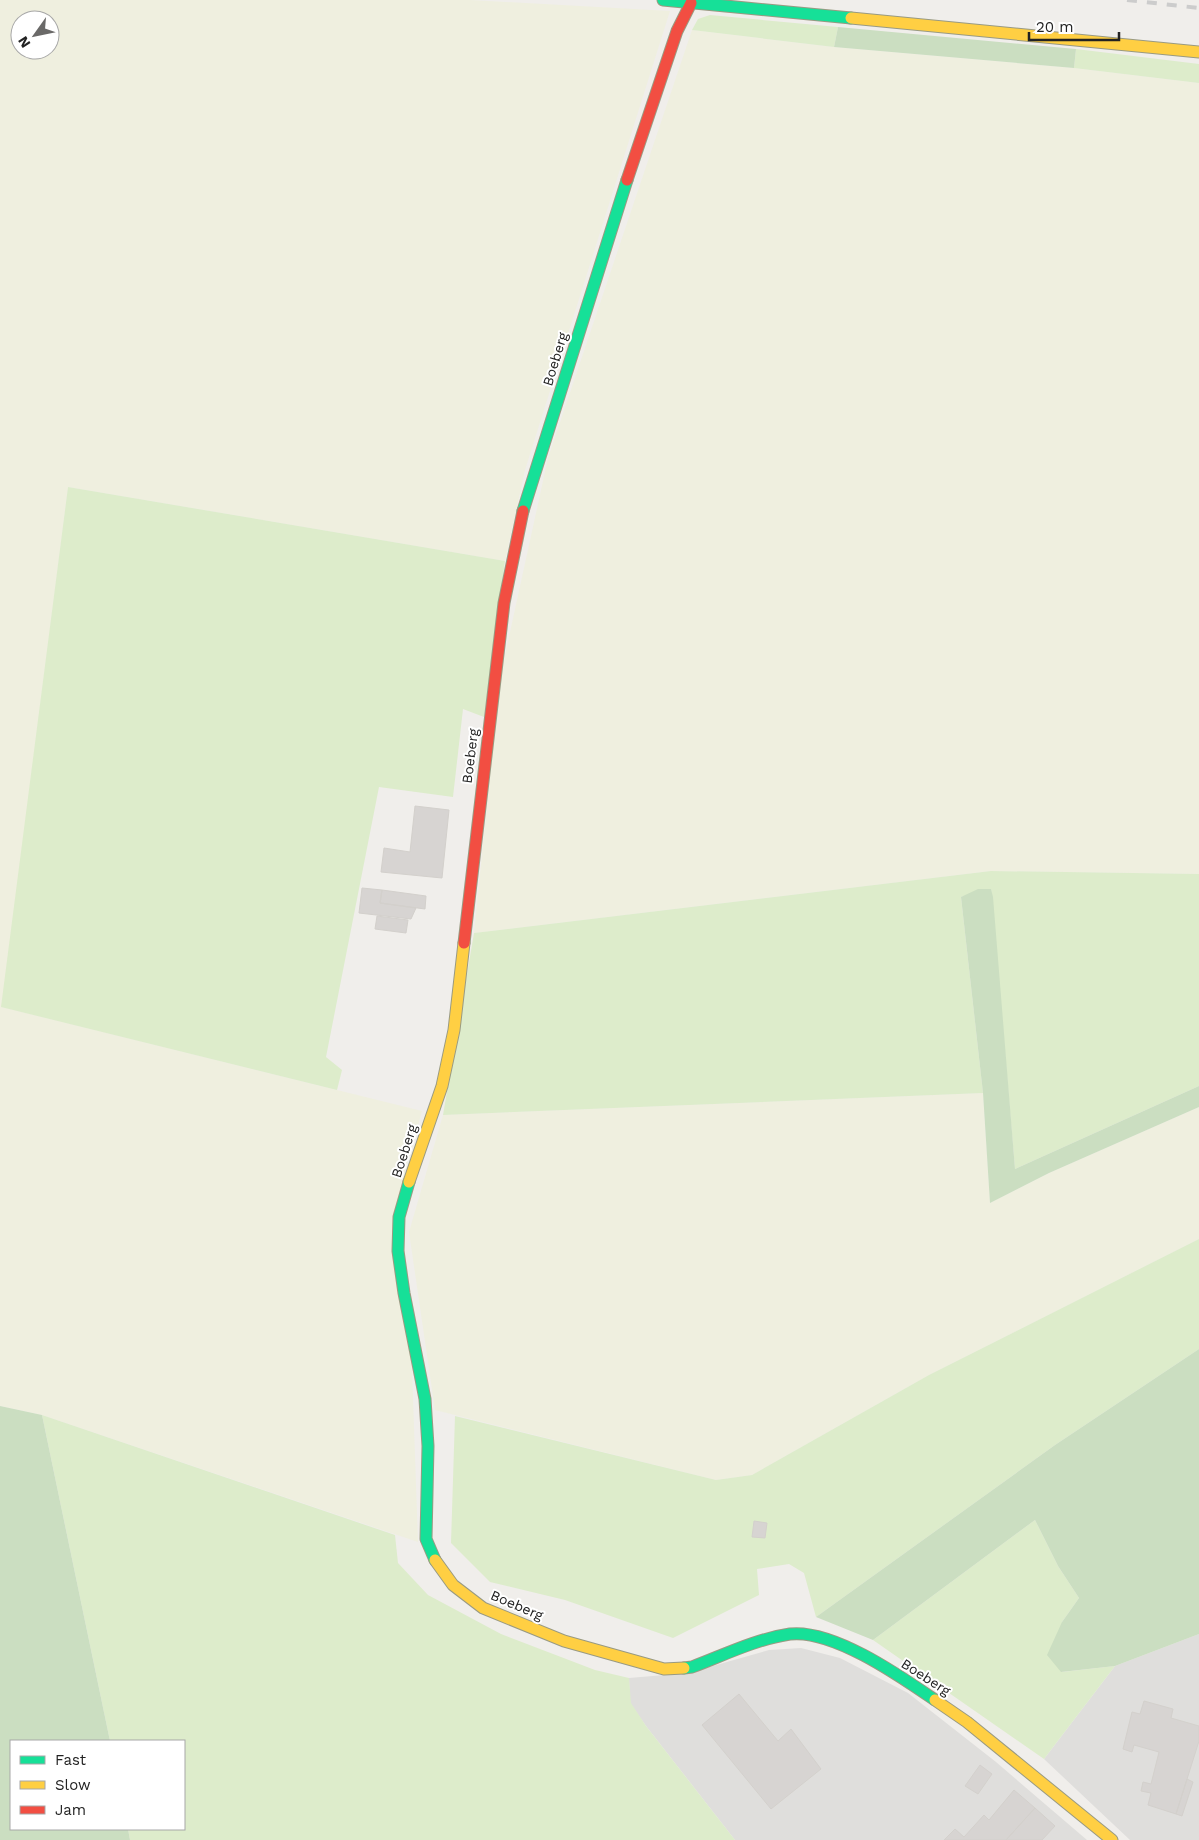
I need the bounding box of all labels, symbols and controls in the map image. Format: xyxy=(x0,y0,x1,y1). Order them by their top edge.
north arrow xyxy=(10,10,60,60)
scale bar xyxy=(1029,10,1119,42)
text: 20 m xyxy=(1036,18,1074,36)
text: N xyxy=(15,33,34,51)
street label: Boeberg xyxy=(539,330,571,388)
street label: Boeberg xyxy=(459,727,481,784)
street label: Boeberg xyxy=(388,1122,420,1180)
street label: Boeberg xyxy=(488,1587,546,1623)
street label: Boeberg xyxy=(898,1655,954,1699)
legend xyxy=(10,1740,185,1830)
text: Fast xyxy=(55,1751,87,1769)
text: Slow xyxy=(55,1776,91,1794)
text: Jam xyxy=(55,1801,86,1819)

